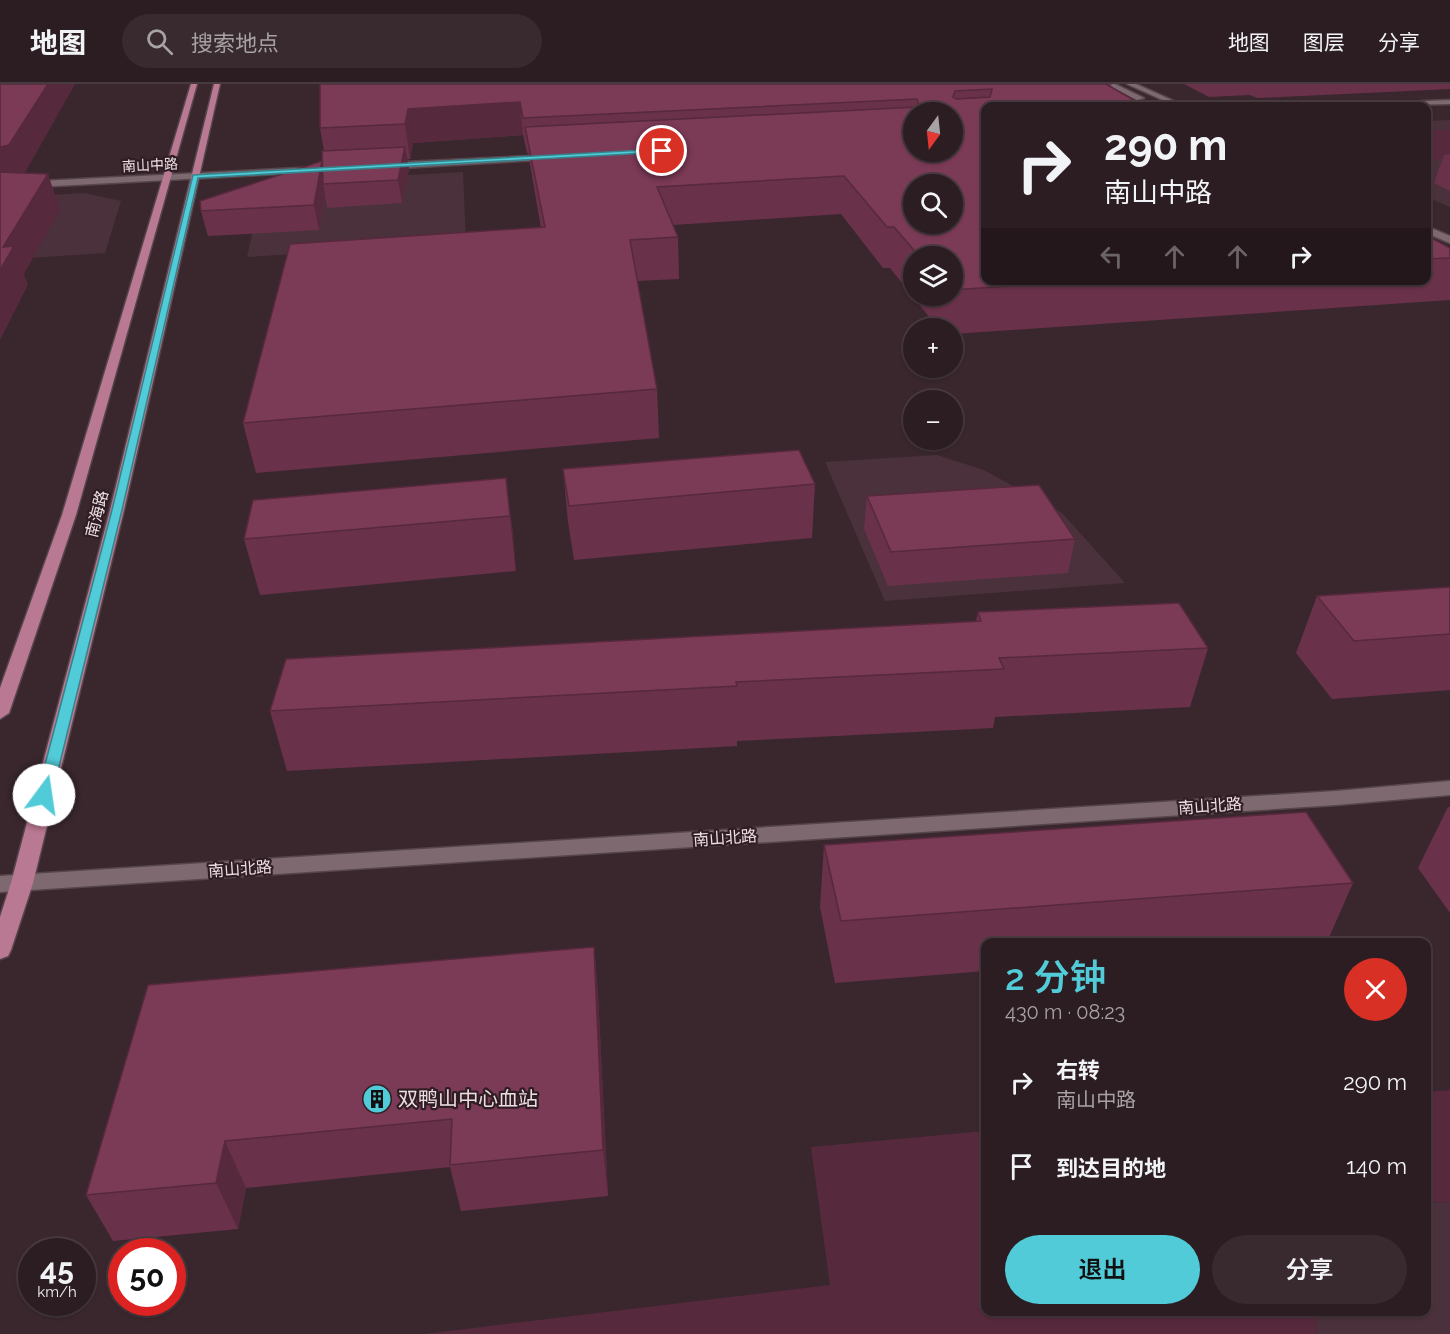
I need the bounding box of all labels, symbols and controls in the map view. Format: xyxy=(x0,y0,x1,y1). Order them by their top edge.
search box xyxy=(122,14,542,68)
icon: search xyxy=(143,25,176,58)
text: 地图 xyxy=(30,27,86,60)
text: 搜索地点 xyxy=(191,30,279,56)
text: 地图 xyxy=(1228,30,1270,55)
text: 图层 xyxy=(1303,30,1345,55)
text: 分享 xyxy=(1378,30,1420,55)
north arrow xyxy=(903,102,963,162)
map controls xyxy=(903,102,963,450)
text: 290 m xyxy=(1104,121,1227,170)
pin xyxy=(636,125,687,176)
icon: right xyxy=(1005,126,1083,204)
icon: arrive xyxy=(645,134,678,167)
street label: 南山中路 xyxy=(122,156,178,174)
button: search xyxy=(903,174,963,234)
text: 南山中路 xyxy=(1104,177,1212,208)
icon: left xyxy=(1095,240,1128,273)
icon: ahead xyxy=(1158,240,1191,273)
icon: ahead xyxy=(1221,240,1254,273)
icon: right xyxy=(1284,240,1317,273)
button: layers xyxy=(903,246,963,306)
button: + xyxy=(903,318,963,378)
button: − xyxy=(903,390,963,450)
street label: 南海路 xyxy=(82,488,112,540)
position arrow xyxy=(12,763,76,827)
street label: 南山北路 xyxy=(1177,794,1243,818)
street label: 南山北路 xyxy=(692,826,758,850)
street label: 南山北路 xyxy=(207,857,273,881)
text: 2 分钟 xyxy=(1005,956,1106,998)
button: close xyxy=(1344,958,1407,1021)
text: 430 m · 08:23 xyxy=(1005,1000,1125,1024)
text: 右转 xyxy=(1056,1057,1100,1083)
icon: right xyxy=(1005,1066,1038,1099)
text: 290 m xyxy=(1343,1069,1407,1095)
building icon: 双鸭山中心血站 xyxy=(361,1083,393,1115)
place label: 双鸭山中心血站 xyxy=(398,1087,538,1111)
text: 南山中路 xyxy=(1056,1088,1136,1112)
icon: arrive xyxy=(1005,1150,1038,1183)
text: 140 m xyxy=(1346,1153,1407,1179)
text: 到达目的地 xyxy=(1056,1155,1166,1181)
button: 退出 xyxy=(1005,1235,1200,1304)
button: 分享 xyxy=(1212,1235,1407,1304)
speed limit sign: 50 xyxy=(108,1238,186,1316)
text: 45 xyxy=(40,1252,74,1287)
text: km/h xyxy=(37,1283,77,1301)

